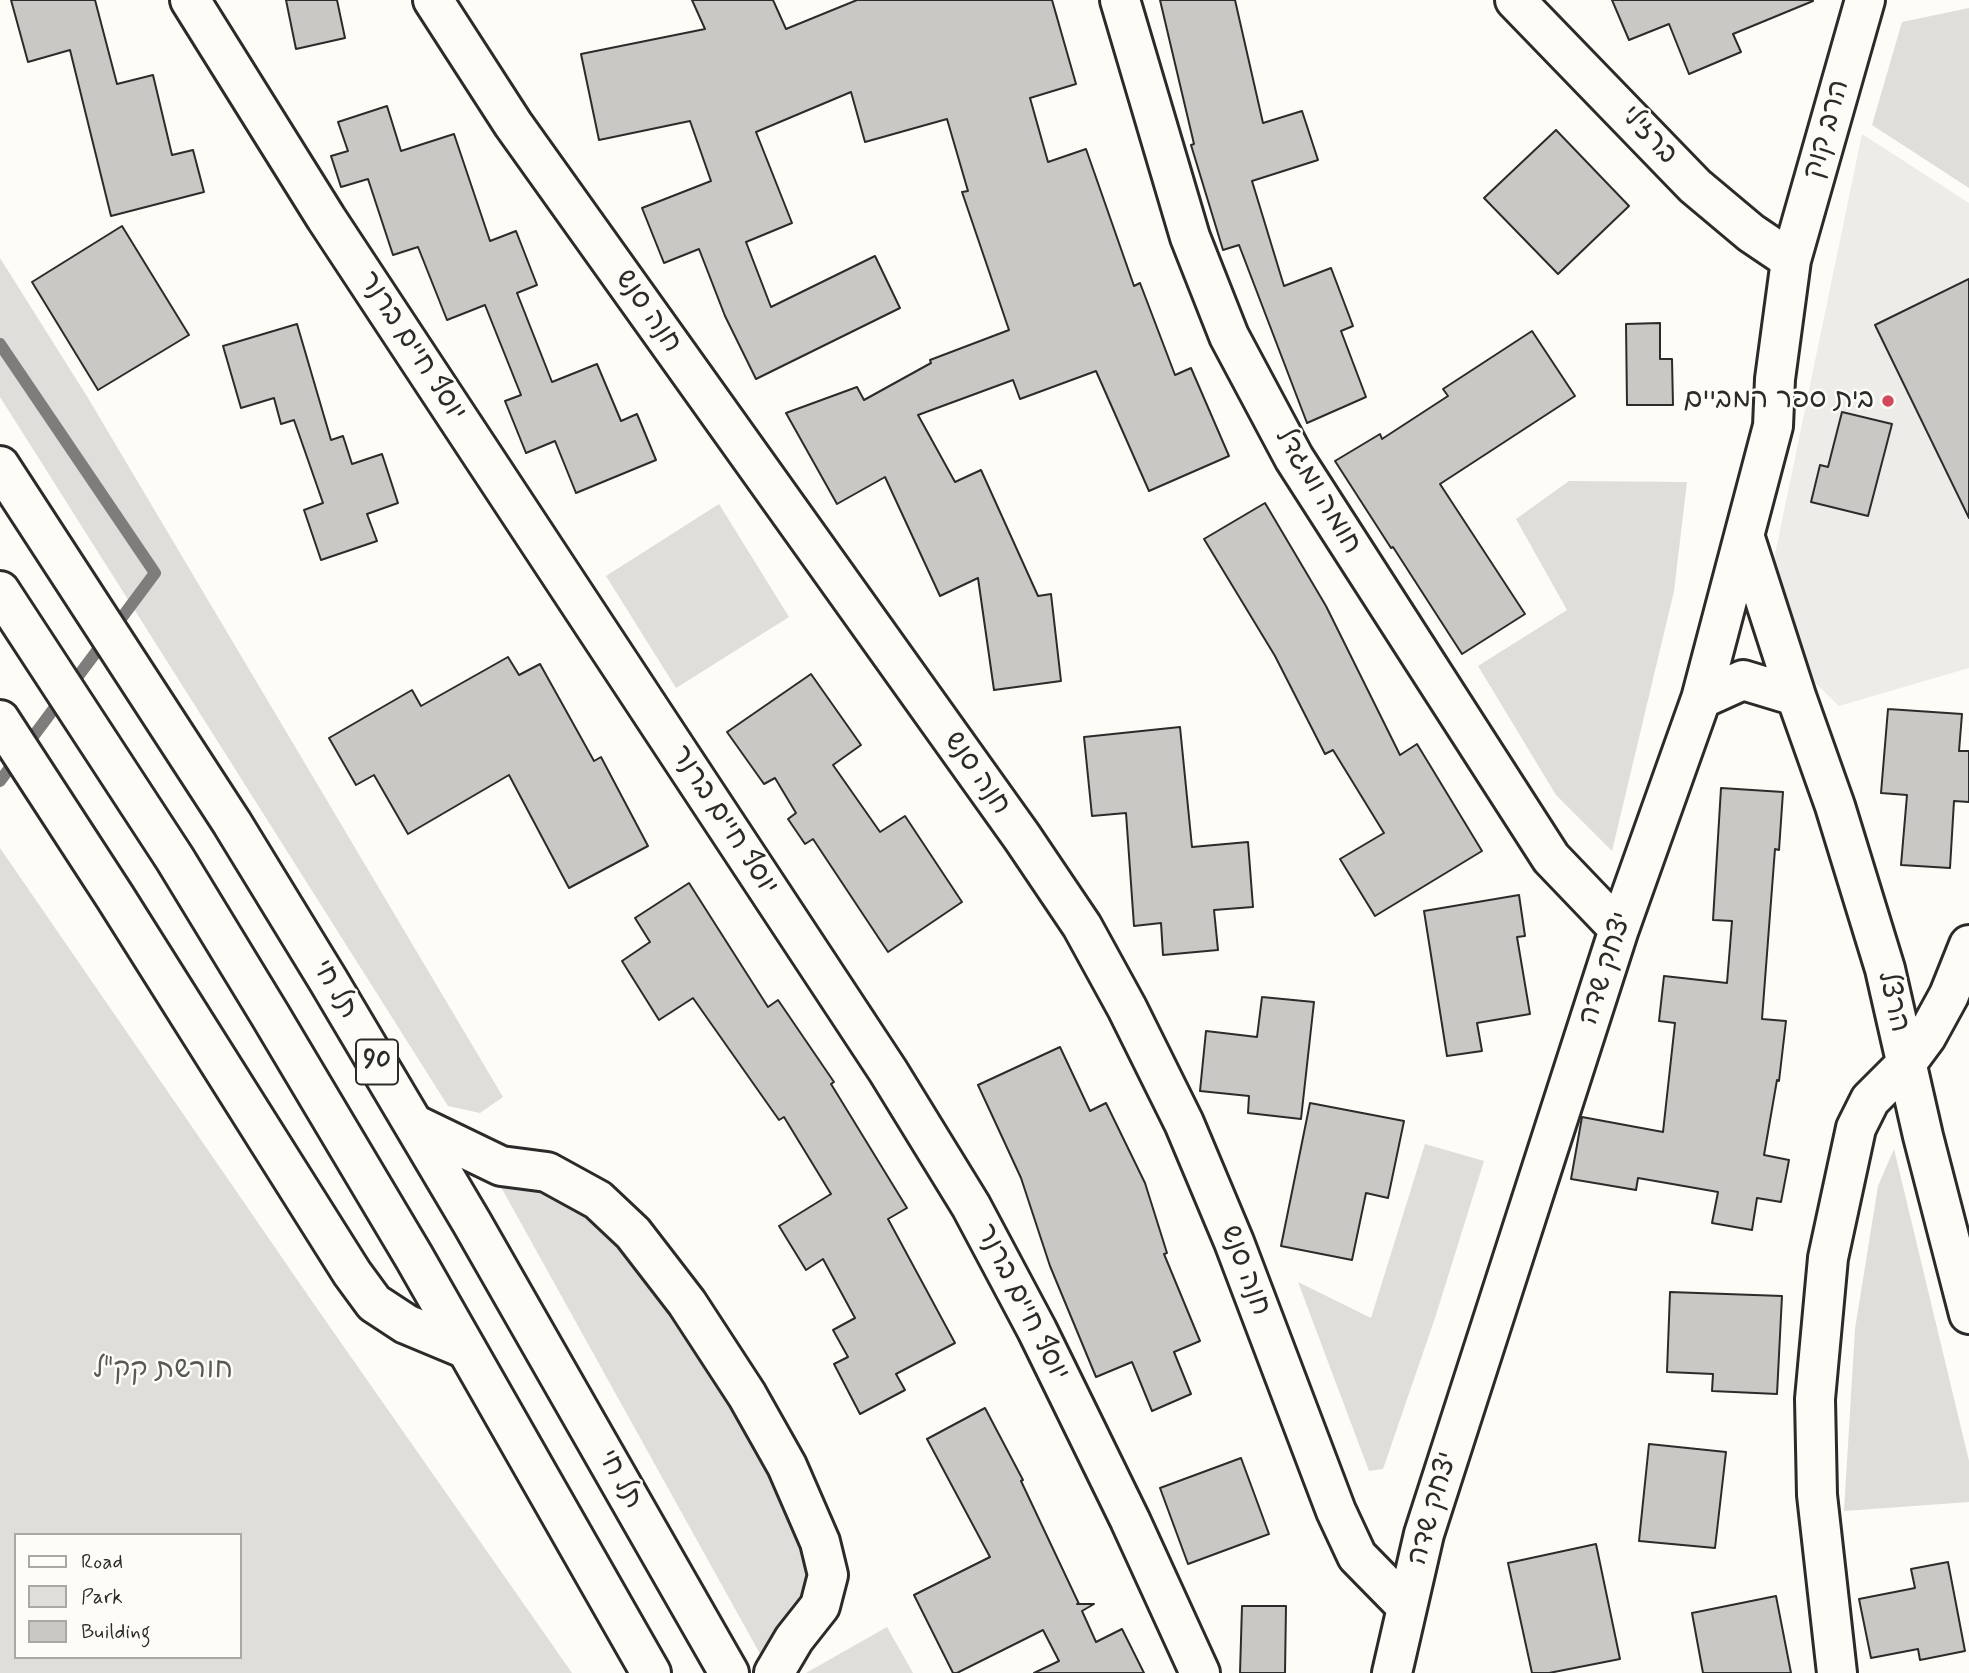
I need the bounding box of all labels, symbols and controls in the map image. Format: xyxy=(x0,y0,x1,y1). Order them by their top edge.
street label: הרב קוק xyxy=(1798,76,1858,184)
street label: ברזילי xyxy=(1613,100,1683,172)
street label: חנה סנש xyxy=(606,264,688,360)
street label: יוסף חיים ברנר xyxy=(350,266,472,428)
place label: בית ספר רמביים xyxy=(1684,384,1874,418)
marker: בית ספר רמביים xyxy=(1880,393,1896,409)
street label: חומה ומגדל xyxy=(1266,423,1368,561)
street label: חנה סנש xyxy=(935,726,1017,822)
street label: יוסף חיים ברנר xyxy=(662,740,784,902)
street label: יצחק שדה xyxy=(1573,908,1641,1030)
street label: תל חי xyxy=(304,955,364,1025)
street label: הרצל xyxy=(1869,968,1915,1036)
road number: 90 xyxy=(356,1040,398,1084)
street label: יוסף חיים ברנר xyxy=(967,1219,1075,1387)
street label: חנה סנש xyxy=(1211,1221,1277,1321)
park label: חורשת קק"ל xyxy=(93,1354,233,1388)
street label: תל חי xyxy=(589,1445,649,1515)
street label: יצחק שדה xyxy=(1402,1448,1466,1570)
legend xyxy=(14,1533,242,1659)
text: Road xyxy=(81,1548,123,1576)
text: Park xyxy=(81,1583,123,1611)
text: Building xyxy=(81,1618,151,1646)

